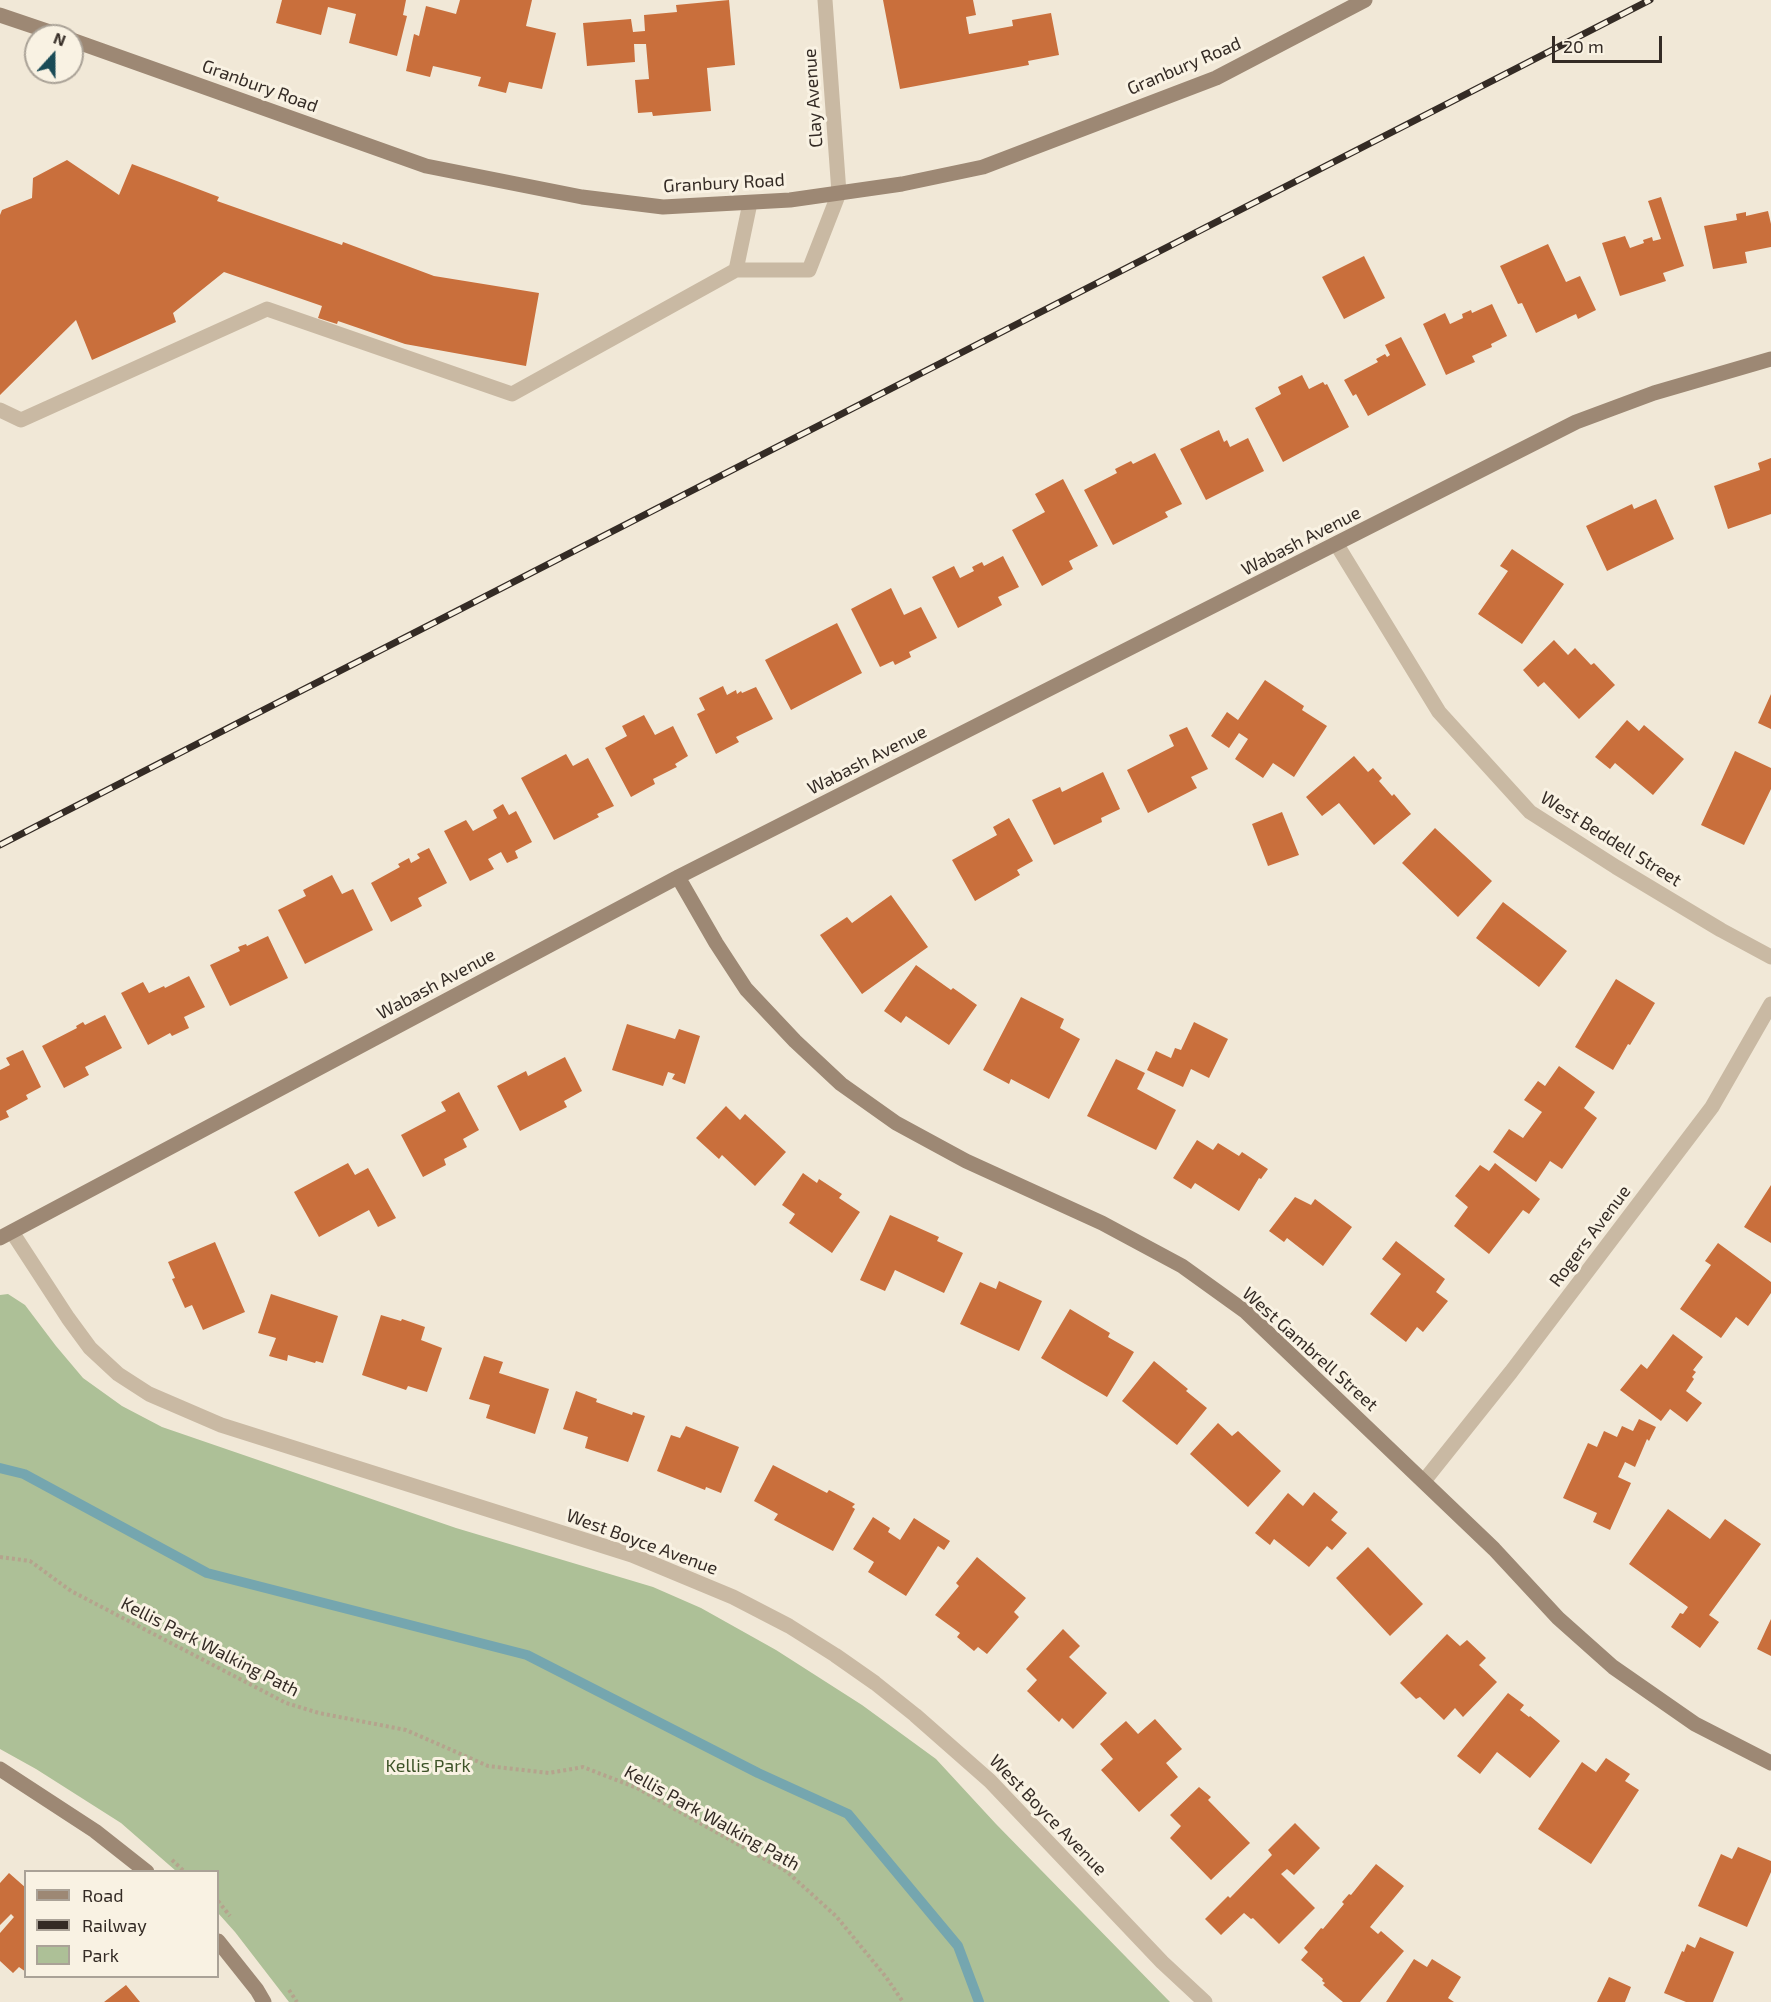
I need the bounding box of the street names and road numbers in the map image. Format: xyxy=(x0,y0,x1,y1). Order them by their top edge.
street label: Granbury Road xyxy=(1124,32,1244,100)
street label: Clay Avenue xyxy=(799,48,827,148)
street label: Granbury Road xyxy=(199,55,321,117)
street label: Granbury Road xyxy=(663,169,785,197)
street label: Wabash Avenue xyxy=(1238,502,1364,580)
street label: Wabash Avenue xyxy=(804,721,930,799)
street label: West Beddell Street xyxy=(1536,787,1686,891)
street label: Wabash Avenue xyxy=(373,944,499,1024)
street label: Rogers Avenue xyxy=(1545,1181,1635,1291)
street label: West Gambrell Street xyxy=(1238,1282,1382,1416)
street label: West Boyce Avenue xyxy=(563,1505,721,1579)
street label: Kellis Park Walking Path xyxy=(117,1593,303,1701)
street label: West Boyce Avenue xyxy=(985,1750,1111,1880)
street label: Kellis Park Walking Path xyxy=(621,1761,803,1875)

